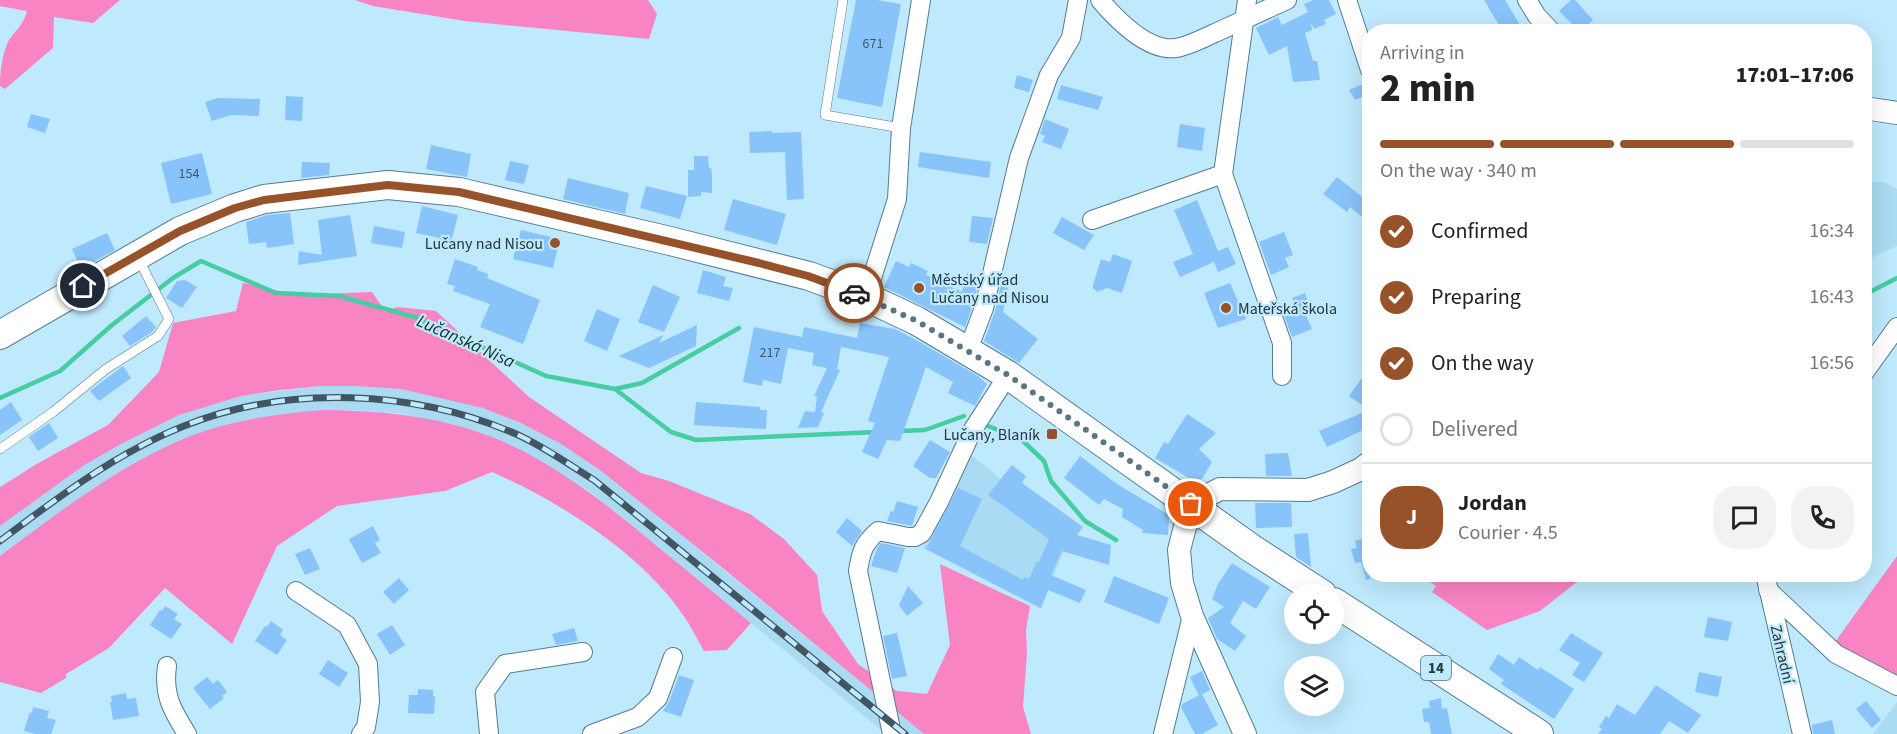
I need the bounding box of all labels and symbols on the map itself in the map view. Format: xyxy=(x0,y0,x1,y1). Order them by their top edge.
house number: 671 xyxy=(863,34,883,54)
house number: 154 xyxy=(179,164,199,184)
place label: Lučany nad Nisou xyxy=(425,233,543,255)
marker: Lučany nad Nisou xyxy=(548,236,562,250)
pin xyxy=(57,260,108,311)
courier xyxy=(824,263,884,323)
place label: Městský úřad Lučany nad Nisou xyxy=(931,269,1049,309)
marker: Městský úřad Lučany nad Nisou xyxy=(912,281,926,295)
place label: Mateřská škola xyxy=(1238,298,1337,320)
marker: Mateřská škola xyxy=(1219,301,1233,315)
water label: Lučanská Nisa xyxy=(413,309,519,374)
house number: 217 xyxy=(760,343,780,363)
place label: Lučany, Blaník xyxy=(943,424,1040,446)
marker: Lučany, Blaník xyxy=(1045,427,1059,441)
pin xyxy=(1165,478,1216,529)
street label: Zahradní xyxy=(1765,623,1800,687)
road number: 14 xyxy=(1421,656,1451,680)

